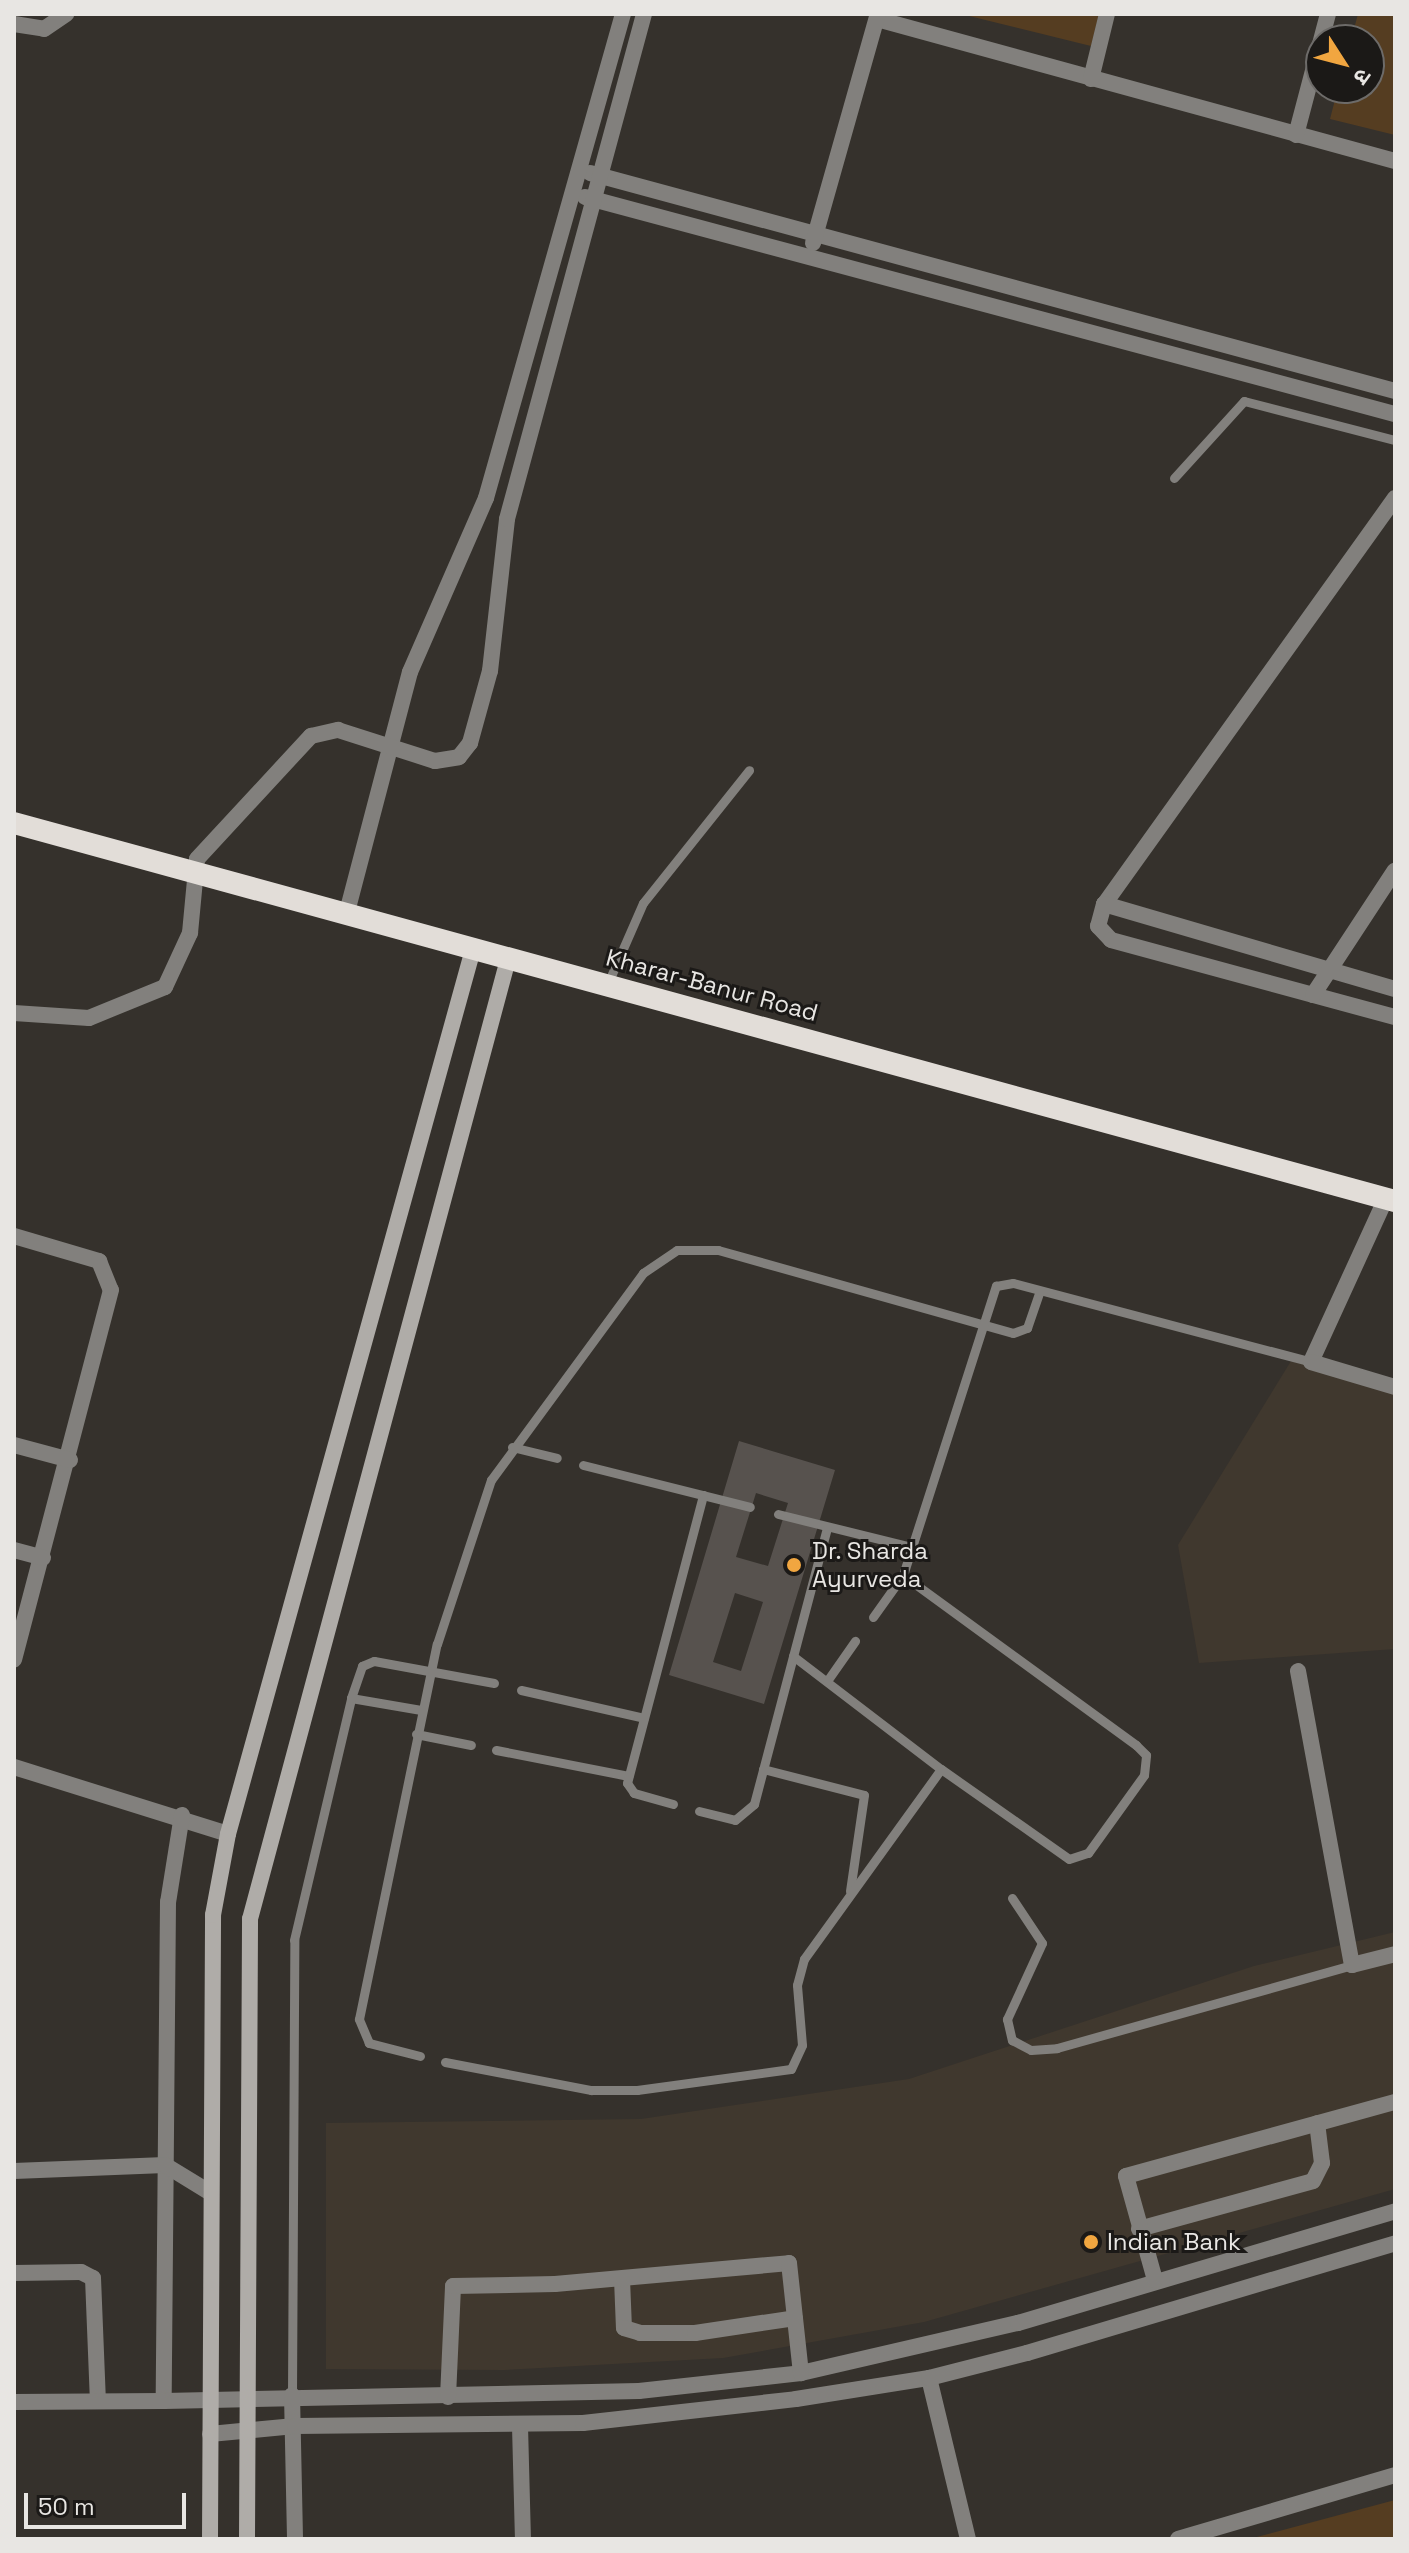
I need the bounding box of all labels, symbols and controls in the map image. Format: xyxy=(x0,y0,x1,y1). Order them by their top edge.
north arrow xyxy=(1305,24,1385,104)
text: उ xyxy=(1348,63,1378,90)
street label: Kharar-Banur Road xyxy=(603,943,821,1027)
place label: Dr. Sharda Ayurveda xyxy=(812,1537,929,1593)
marker: Dr. Sharda Ayurveda xyxy=(783,1554,805,1576)
place label: Indian Bank xyxy=(1107,2228,1241,2256)
marker: Indian Bank xyxy=(1082,2233,1100,2251)
scale bar xyxy=(28,2477,190,2527)
text: 50 m xyxy=(38,2491,95,2522)

